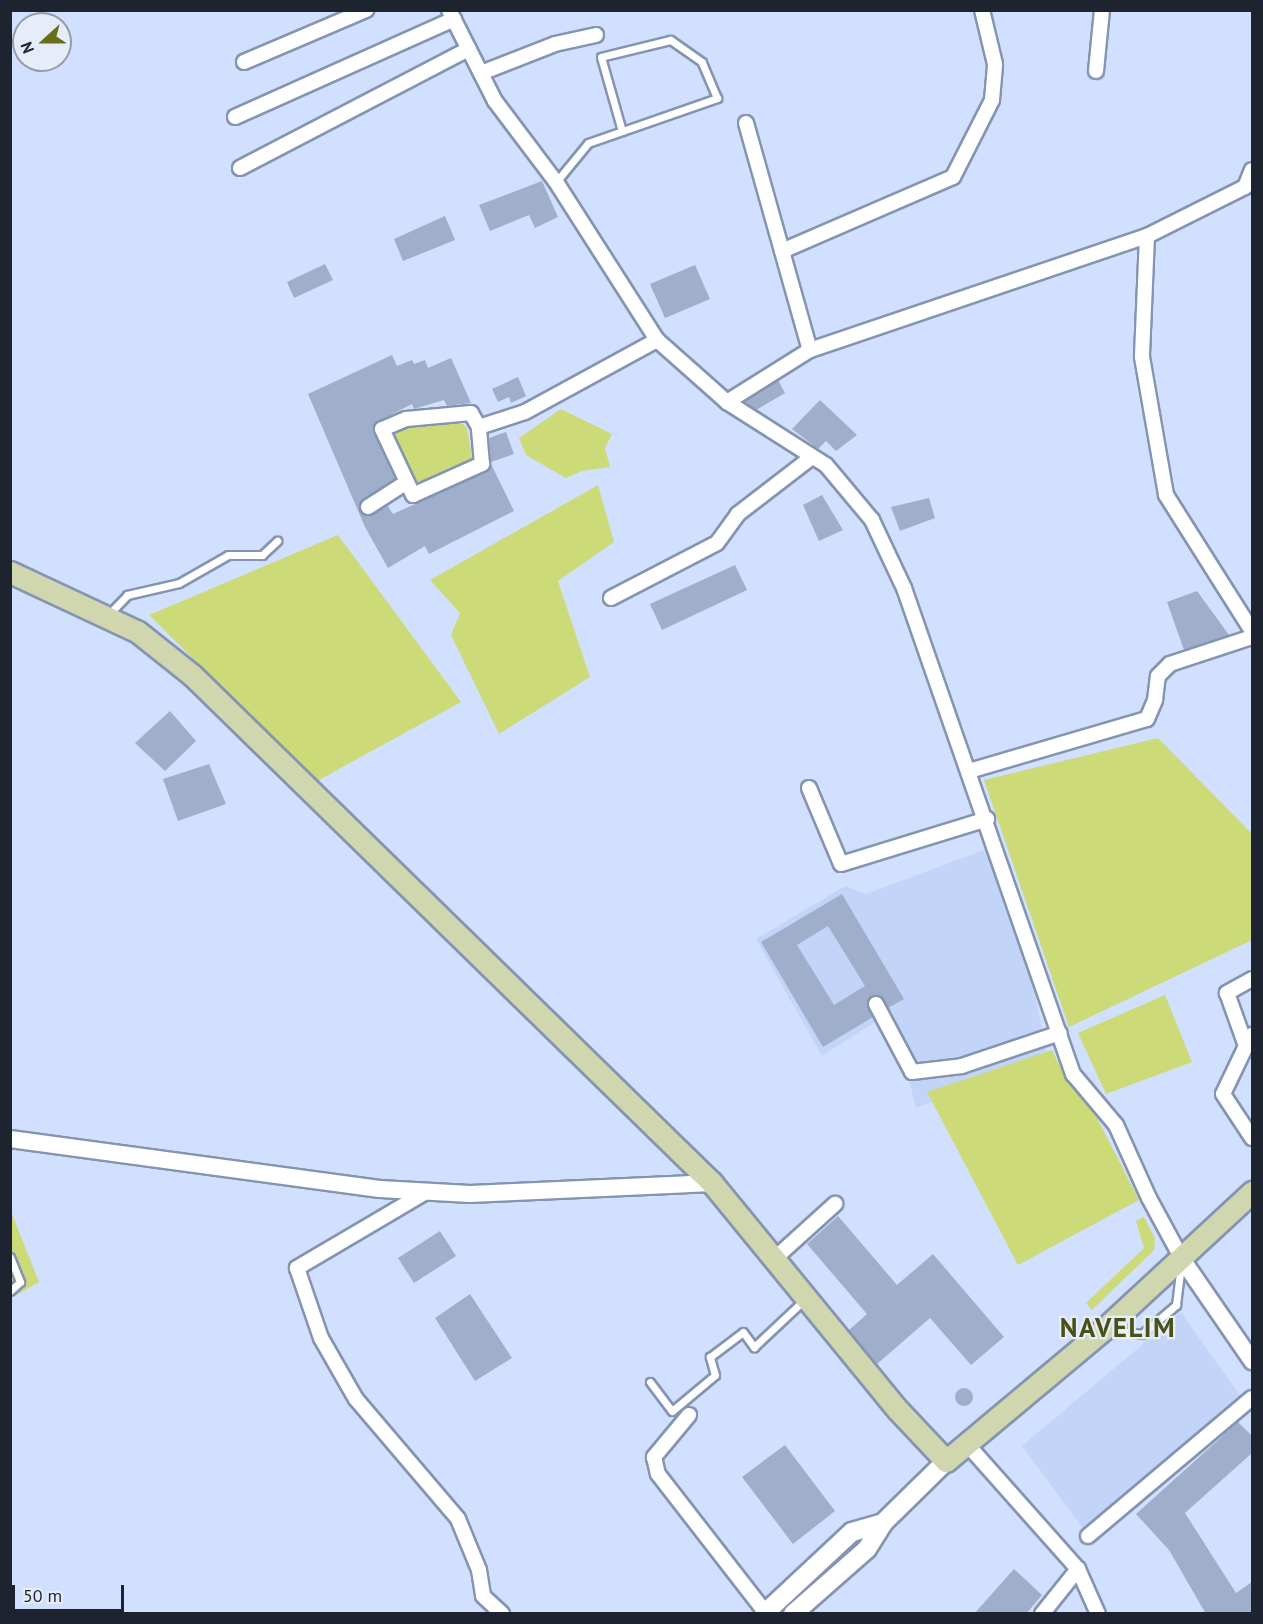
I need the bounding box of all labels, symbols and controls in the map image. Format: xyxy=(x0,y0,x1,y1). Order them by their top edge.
north arrow xyxy=(12,12,72,72)
text: N xyxy=(16,39,38,56)
district label: NAVELIM xyxy=(1060,1312,1176,1344)
scale bar xyxy=(15,1573,128,1611)
text: 50 m xyxy=(23,1584,62,1607)

